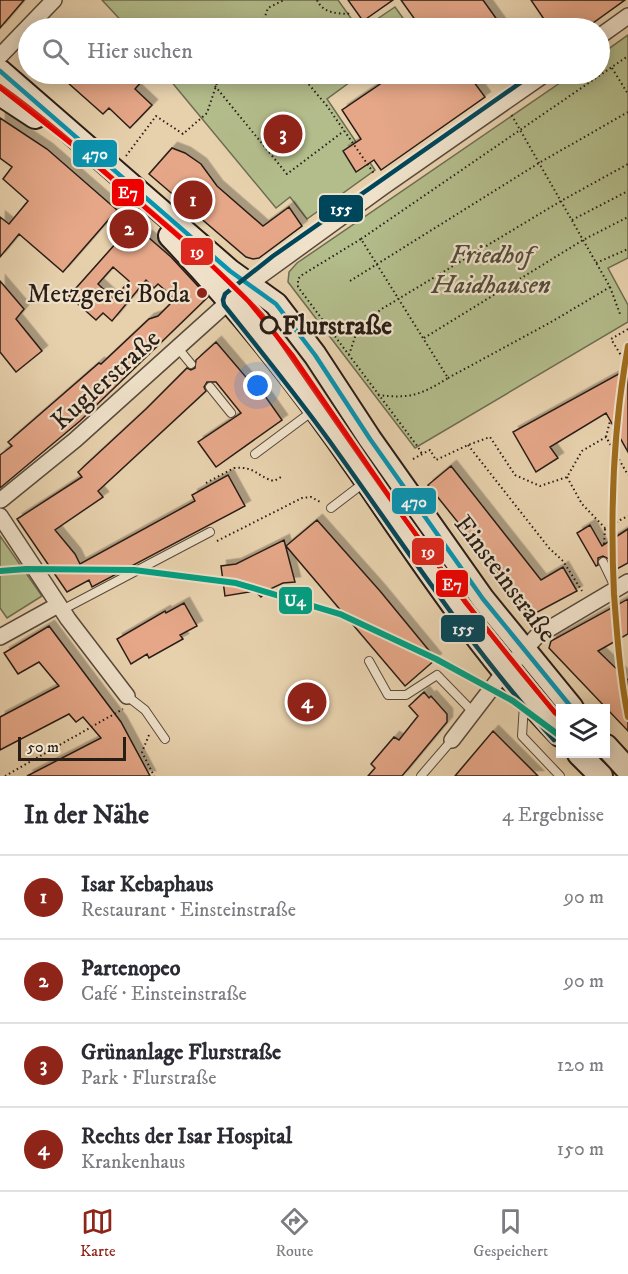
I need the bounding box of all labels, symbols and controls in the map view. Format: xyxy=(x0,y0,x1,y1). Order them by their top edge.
search box xyxy=(18,18,610,84)
icon: search xyxy=(39,35,72,68)
text: Hier suchen xyxy=(87,38,193,65)
pin: 3 xyxy=(264,112,302,156)
line badge: 470 xyxy=(72,139,118,168)
text: 470 xyxy=(81,144,108,164)
line badge: E7 xyxy=(111,178,145,207)
pin: 1 xyxy=(174,178,212,222)
text: E7 xyxy=(118,183,138,203)
line badge: 155 xyxy=(318,194,364,223)
text: 155 xyxy=(330,199,352,219)
pin: 2 xyxy=(110,206,148,252)
line badge: 19 xyxy=(180,237,214,266)
park label: Friedhof Haidhausen xyxy=(430,239,551,302)
text: 19 xyxy=(190,242,204,262)
place label: Metzgerei Boda xyxy=(27,278,190,311)
marker: Metzgerei Boda xyxy=(195,286,209,300)
place label: Flurstraße xyxy=(282,310,392,343)
marker: Flurstraße xyxy=(260,316,278,334)
street label: Kuglerstraße xyxy=(45,322,167,438)
your location xyxy=(243,371,272,400)
line badge: 470 xyxy=(391,487,437,515)
text: 470 xyxy=(400,492,427,512)
street label: Einsteinstraße xyxy=(446,509,563,649)
line badge: 19 xyxy=(411,537,445,566)
text: 19 xyxy=(421,542,435,562)
line badge: E7 xyxy=(435,569,469,598)
text: E7 xyxy=(442,575,462,595)
line badge: U4 xyxy=(278,586,313,615)
text: U4 xyxy=(284,591,307,611)
line badge: 155 xyxy=(440,614,486,643)
text: 155 xyxy=(452,619,474,639)
pin: 4 xyxy=(288,680,326,724)
map controls xyxy=(556,704,610,758)
button: layers xyxy=(556,704,610,758)
scale bar xyxy=(18,734,126,762)
text: 50 m xyxy=(27,737,59,757)
text: In der Nähe xyxy=(24,799,149,832)
text: 4 Ergebnisse xyxy=(502,803,604,828)
text: Isar Kebaphaus xyxy=(81,871,213,898)
text: 1 xyxy=(40,885,47,910)
text: 90 m xyxy=(564,885,604,910)
text: Restaurant · Einsteinstraße xyxy=(81,898,296,923)
text: Partenopeo xyxy=(81,955,180,982)
text: 2 xyxy=(39,969,48,994)
text: 90 m xyxy=(564,969,604,994)
text: Café · Einsteinstraße xyxy=(81,982,247,1007)
text: Grünanlage Flurstraße xyxy=(81,1039,281,1066)
text: 3 xyxy=(40,1053,47,1078)
text: 120 m xyxy=(557,1053,604,1078)
text: Park · Flurstraße xyxy=(81,1066,216,1091)
text: Rechts der Isar Hospital xyxy=(81,1123,292,1150)
text: 4 xyxy=(38,1137,49,1162)
text: 150 m xyxy=(557,1137,604,1162)
text: Krankenhaus xyxy=(81,1150,185,1175)
tab: Karte xyxy=(80,1205,116,1261)
tab: Route xyxy=(276,1205,313,1261)
tab: Gespeichert xyxy=(473,1205,548,1261)

